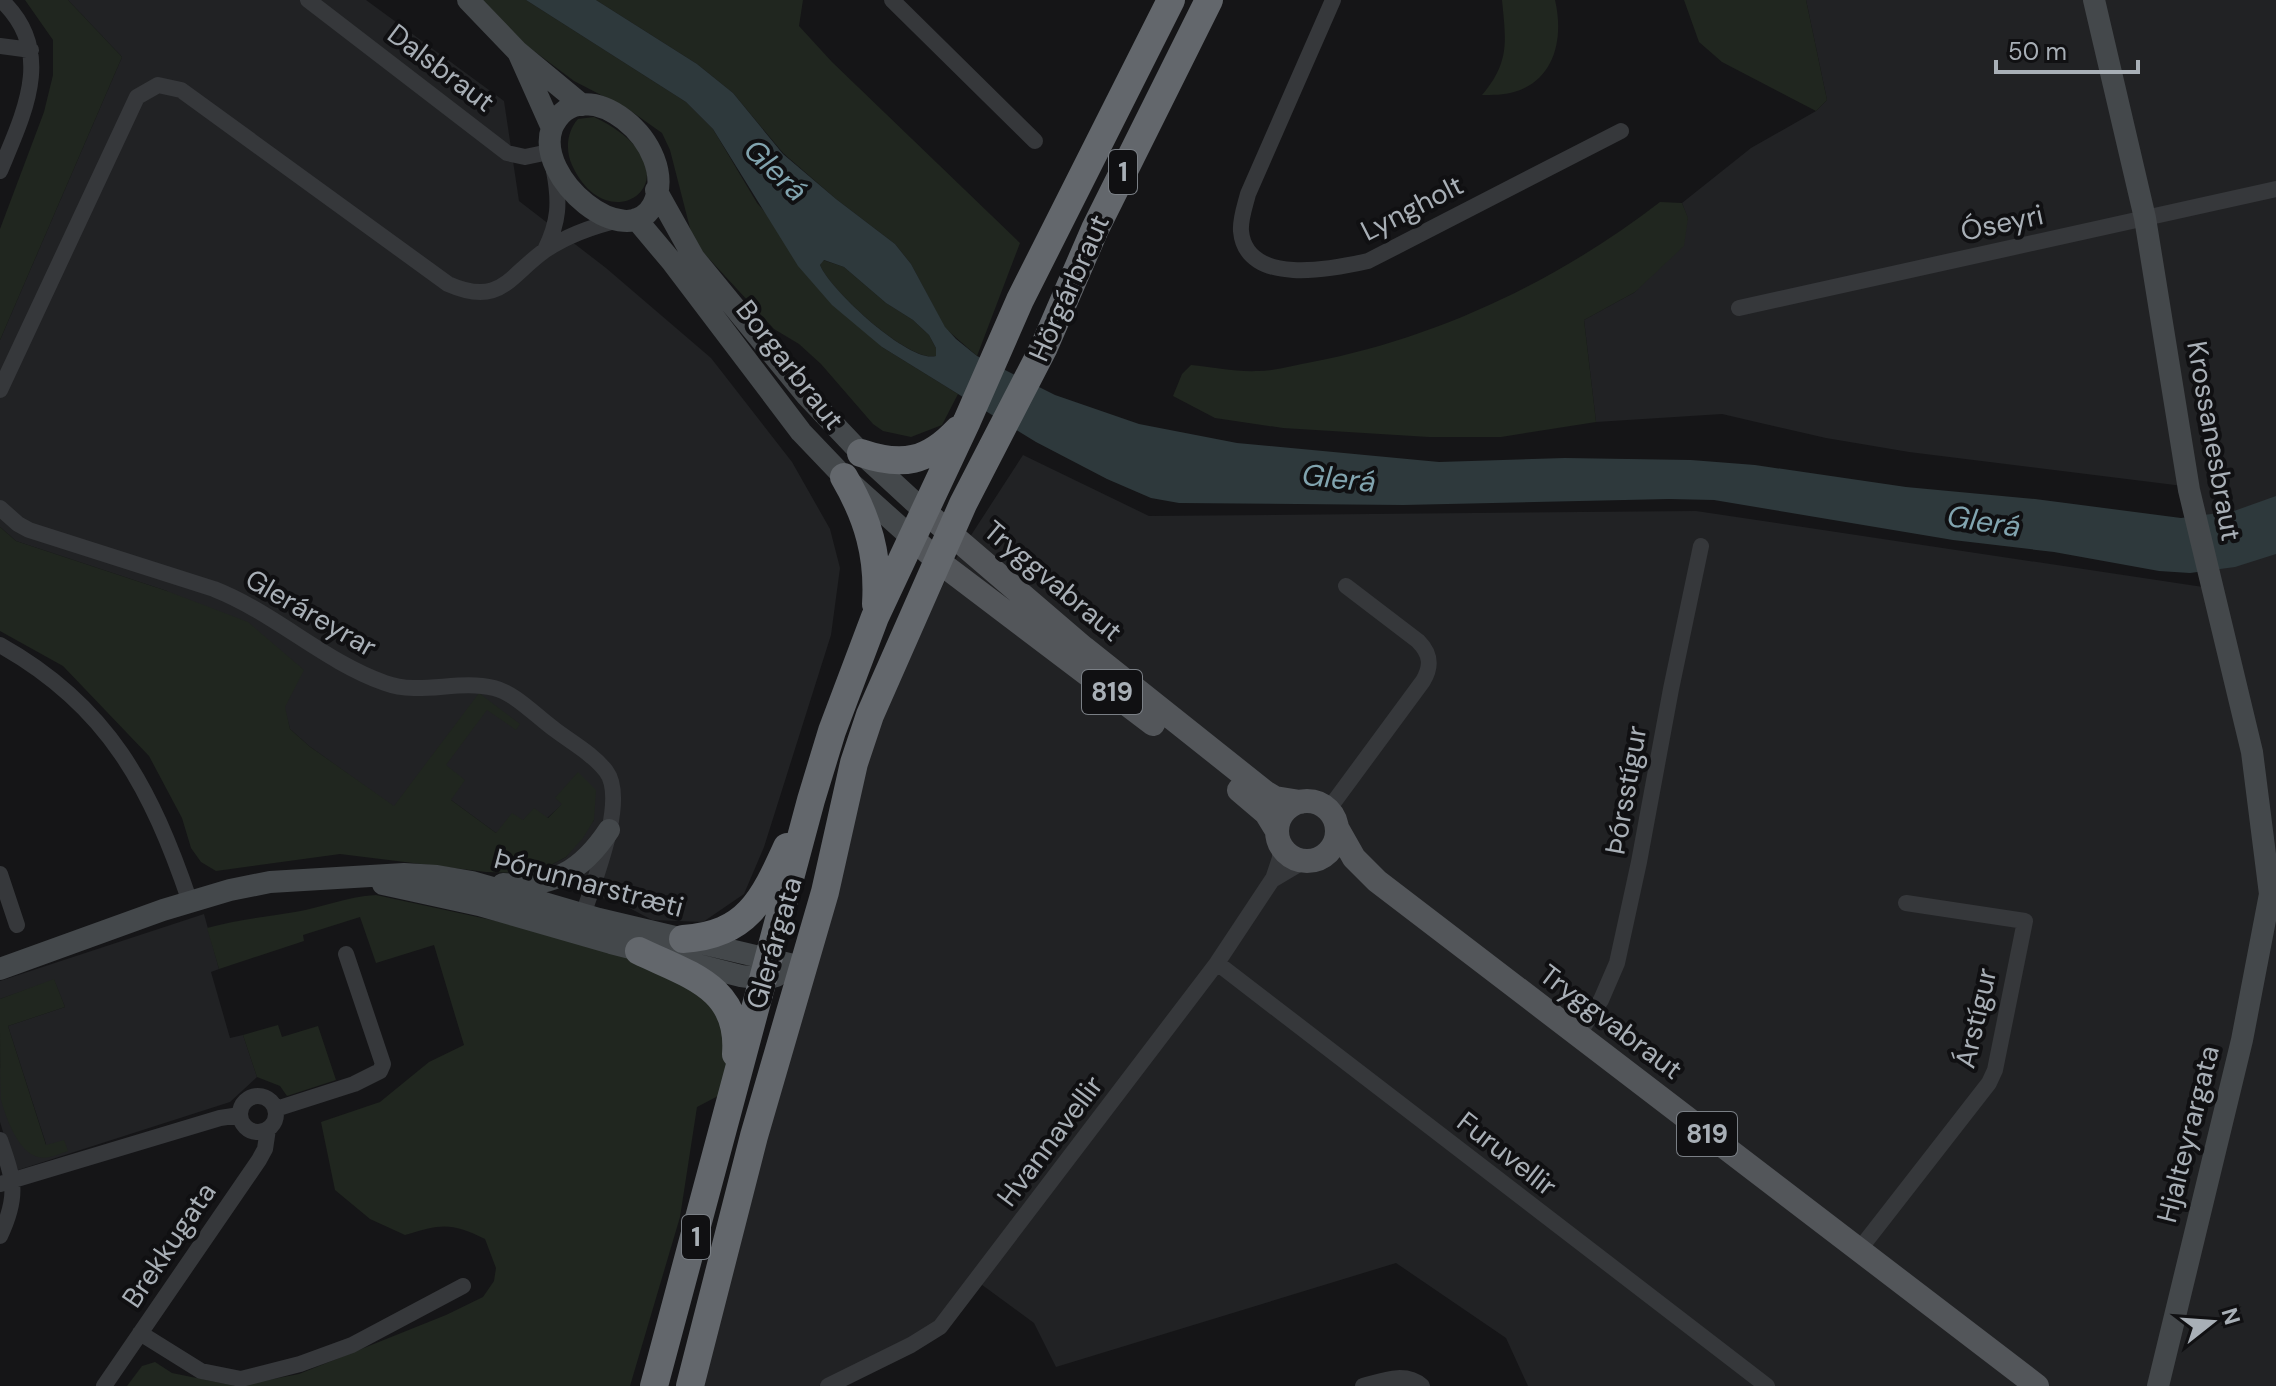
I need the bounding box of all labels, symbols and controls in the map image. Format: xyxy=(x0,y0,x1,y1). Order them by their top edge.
street label: Dalsbraut xyxy=(380,16,502,120)
scale bar xyxy=(1996,24,2138,74)
text: 50 m xyxy=(2008,36,2067,67)
water label: Glerá xyxy=(736,130,816,210)
road number: 1 xyxy=(1109,150,1137,194)
street label: Lyngholt xyxy=(1354,166,1470,250)
street label: Óseyri xyxy=(1957,196,2047,250)
street label: Hörgárbraut xyxy=(1020,209,1118,367)
street label: Borgarbraut xyxy=(728,293,852,437)
street label: Krossanesbraut xyxy=(2178,338,2250,544)
water label: Glerá xyxy=(1300,455,1378,501)
water label: Glerá xyxy=(1944,496,2024,546)
street label: Tryggvabraut xyxy=(976,512,1130,650)
street label: Gleráreyrar xyxy=(239,561,383,665)
road number: 819 xyxy=(1082,670,1142,714)
street label: Þórsstígur xyxy=(1596,723,1656,857)
street label: Þórunnarstræti xyxy=(490,840,688,926)
street label: Glerárgata xyxy=(738,873,810,1013)
street label: Tryggvabraut xyxy=(1532,956,1690,1088)
street label: Árstígur xyxy=(1947,964,2005,1072)
street label: Hjalteyrargata xyxy=(2148,1042,2228,1226)
street label: Hvannavellir xyxy=(989,1068,1111,1214)
street label: Furuvellir xyxy=(1450,1103,1564,1205)
road number: 819 xyxy=(1677,1112,1737,1156)
street label: Brekkugata xyxy=(114,1175,224,1315)
road number: 1 xyxy=(682,1215,710,1259)
north arrow xyxy=(2172,1282,2252,1362)
text: N xyxy=(2214,1304,2247,1328)

